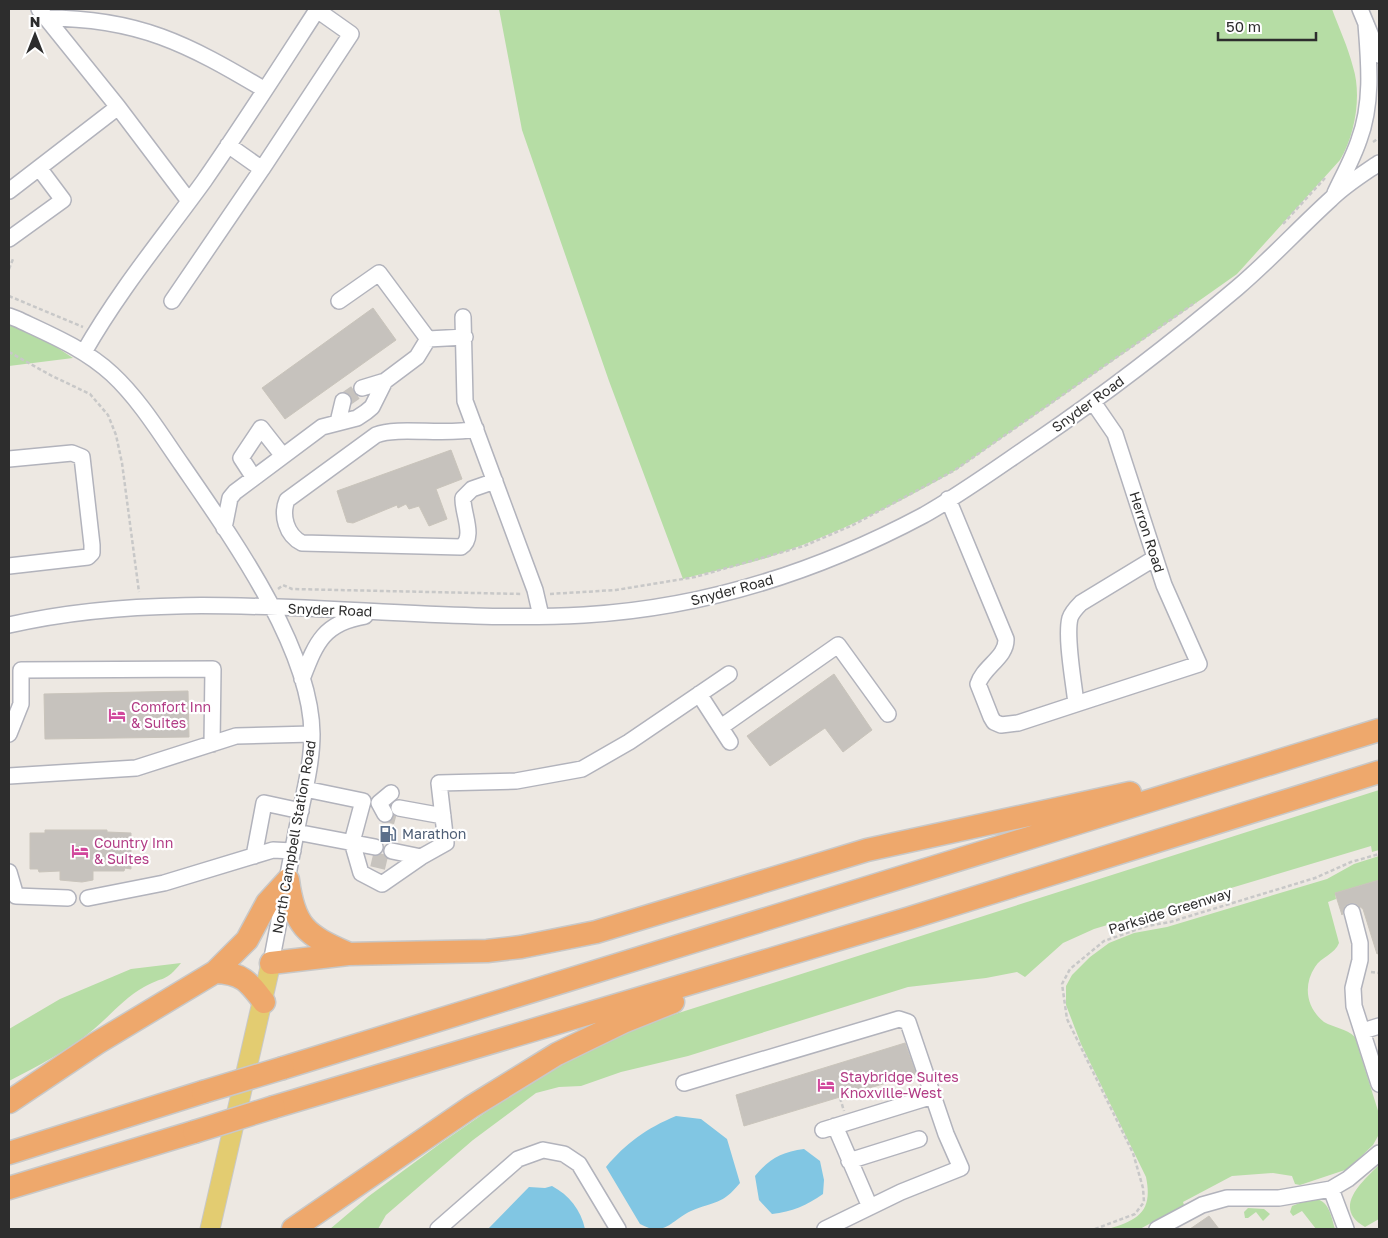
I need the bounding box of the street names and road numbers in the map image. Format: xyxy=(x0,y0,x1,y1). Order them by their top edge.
street label: Snyder Road xyxy=(1048,372,1127,435)
street label: Herron Road xyxy=(1126,489,1169,575)
street label: Snyder Road xyxy=(689,570,775,609)
street label: Snyder Road xyxy=(287,600,373,619)
street label: North Campbell Station Road xyxy=(268,739,319,935)
street label: Parkside Greenway xyxy=(1106,884,1234,937)

